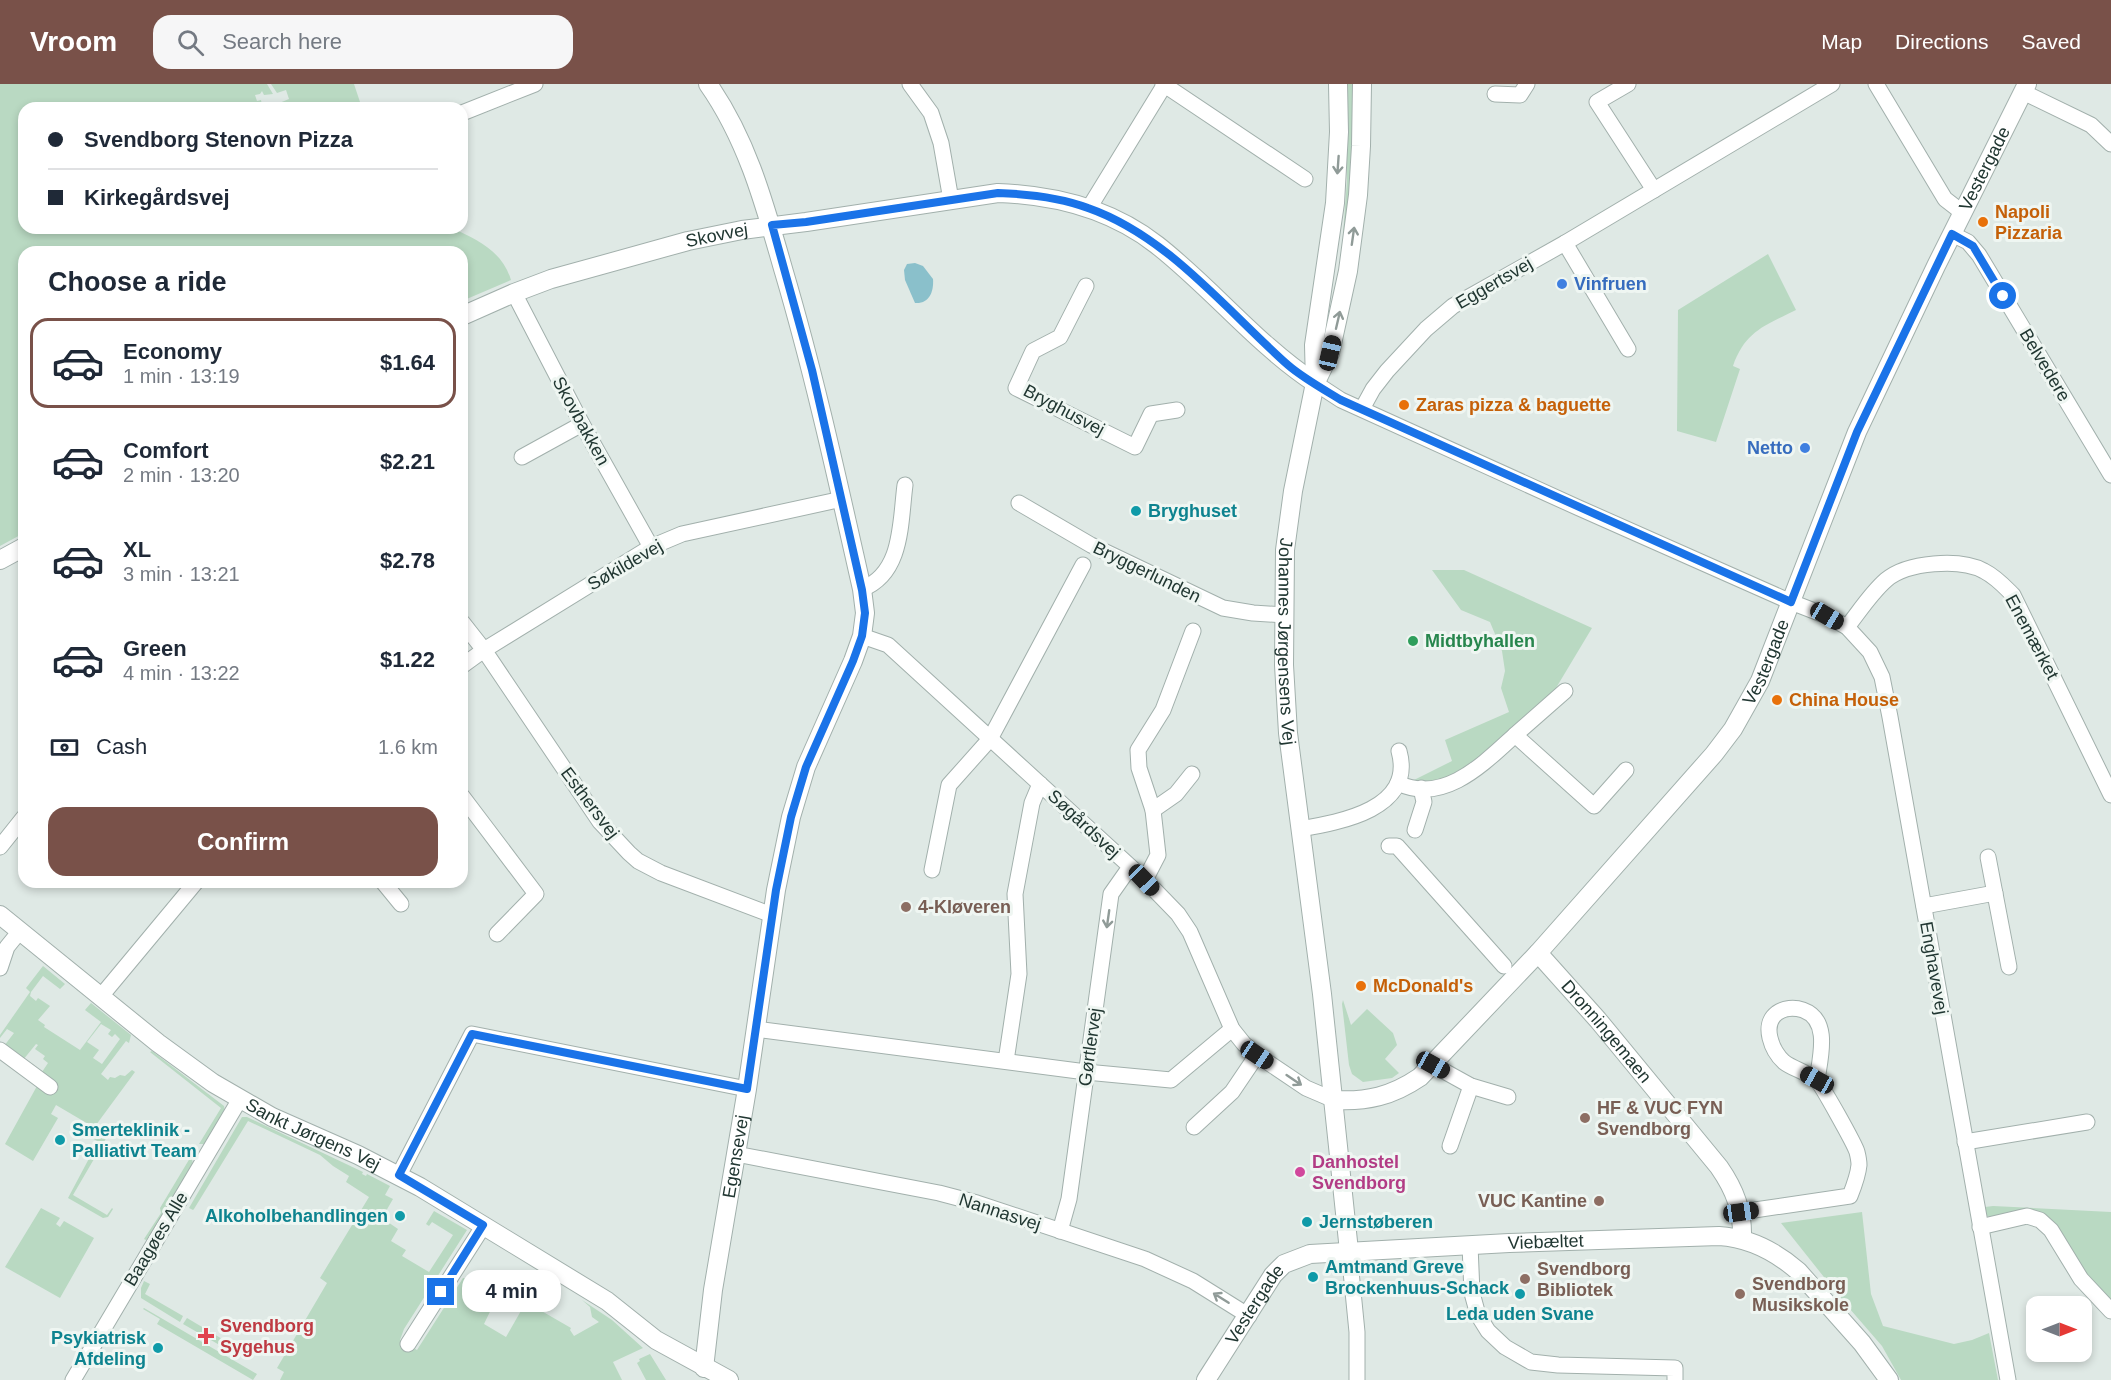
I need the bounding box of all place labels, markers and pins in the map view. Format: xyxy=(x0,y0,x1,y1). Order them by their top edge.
place label: Napoli Pizzaria xyxy=(1995,202,2063,243)
marker: Napoli Pizzaria xyxy=(1976,215,1990,229)
place label: Vinfruen xyxy=(1574,274,1647,294)
marker: Vinfruen xyxy=(1555,277,1569,291)
place label: Zaras pizza & baguette xyxy=(1416,395,1611,415)
marker: Zaras pizza & baguette xyxy=(1397,398,1411,412)
place label: Netto xyxy=(1747,438,1793,458)
marker: Netto xyxy=(1798,441,1812,455)
place label: Bryghuset xyxy=(1148,501,1237,521)
marker: Bryghuset xyxy=(1129,504,1143,518)
place label: Midtbyhallen xyxy=(1425,631,1535,651)
marker: Midtbyhallen xyxy=(1406,634,1420,648)
place label: China House xyxy=(1789,690,1899,710)
marker: China House xyxy=(1770,693,1784,707)
place label: 4-Kløveren xyxy=(918,897,1011,917)
marker: 4-Kløveren xyxy=(899,900,913,914)
place label: McDonald's xyxy=(1373,976,1473,996)
marker: McDonald's xyxy=(1354,979,1368,993)
place label: HF & VUC FYN Svendborg xyxy=(1597,1098,1723,1139)
marker: HF & VUC FYN Svendborg xyxy=(1578,1111,1592,1125)
place label: Smerteklinik - Palliativt Team xyxy=(72,1120,197,1161)
marker: Smerteklinik - Palliativt Team xyxy=(53,1133,67,1147)
place label: Danhostel Svendborg xyxy=(1312,1152,1406,1193)
marker: Danhostel Svendborg xyxy=(1293,1165,1307,1179)
place label: VUC Kantine xyxy=(1478,1191,1587,1211)
marker: VUC Kantine xyxy=(1592,1194,1606,1208)
place label: Alkoholbehandlingen xyxy=(205,1206,388,1226)
marker: Alkoholbehandlingen xyxy=(393,1209,407,1223)
place label: Jernstøberen xyxy=(1319,1212,1433,1232)
marker: Jernstøberen xyxy=(1300,1215,1314,1229)
place label: Amtmand Greve Brockenhuus-Schack xyxy=(1325,1257,1510,1298)
place label: Svendborg Bibliotek xyxy=(1537,1259,1631,1300)
marker: Amtmand Greve Brockenhuus-Schack xyxy=(1306,1270,1320,1284)
marker: Svendborg Bibliotek xyxy=(1518,1272,1532,1286)
place label: Svendborg Musikskole xyxy=(1752,1274,1849,1315)
marker: Leda uden Svane xyxy=(1513,1287,1527,1301)
marker: Svendborg Musikskole xyxy=(1733,1287,1747,1301)
place label: Leda uden Svane xyxy=(1446,1304,1594,1324)
place label: Svendborg Sygehus xyxy=(220,1316,314,1357)
marker: Svendborg Sygehus xyxy=(197,1327,215,1345)
place label: Psykiatrisk Afdeling xyxy=(51,1328,147,1369)
marker: Psykiatrisk Afdeling xyxy=(151,1341,165,1355)

